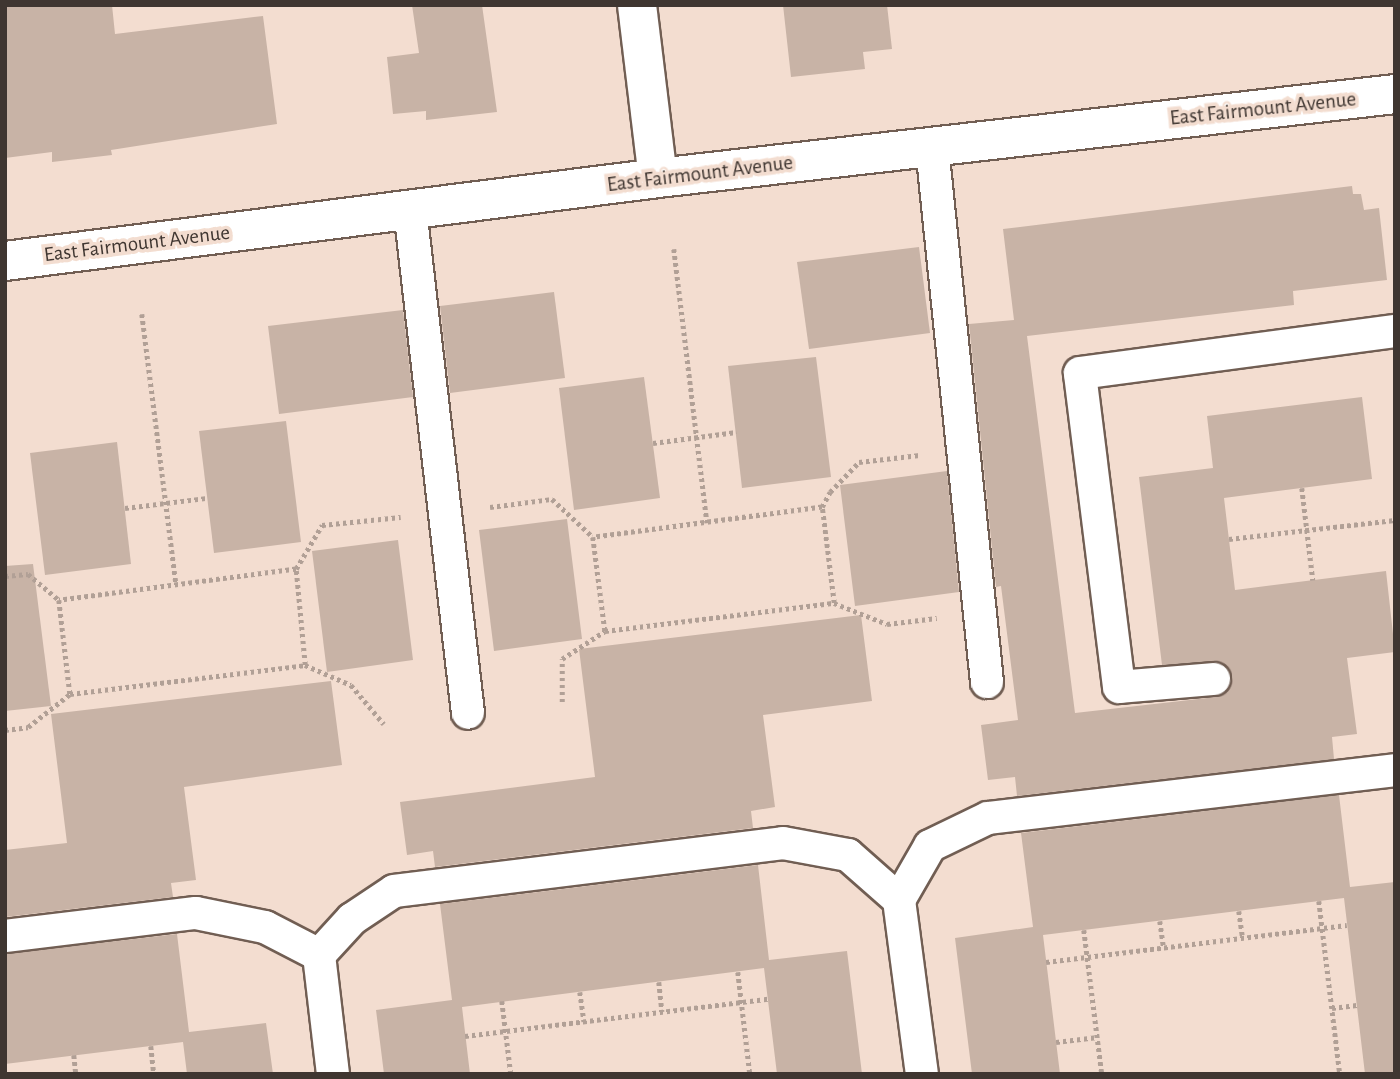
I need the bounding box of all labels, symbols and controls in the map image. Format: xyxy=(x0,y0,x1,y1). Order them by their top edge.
street label: East Fairmount Avenue xyxy=(1169,87,1357,131)
street label: East Fairmount Avenue xyxy=(606,150,794,198)
street label: East Fairmount Avenue xyxy=(43,220,231,268)

